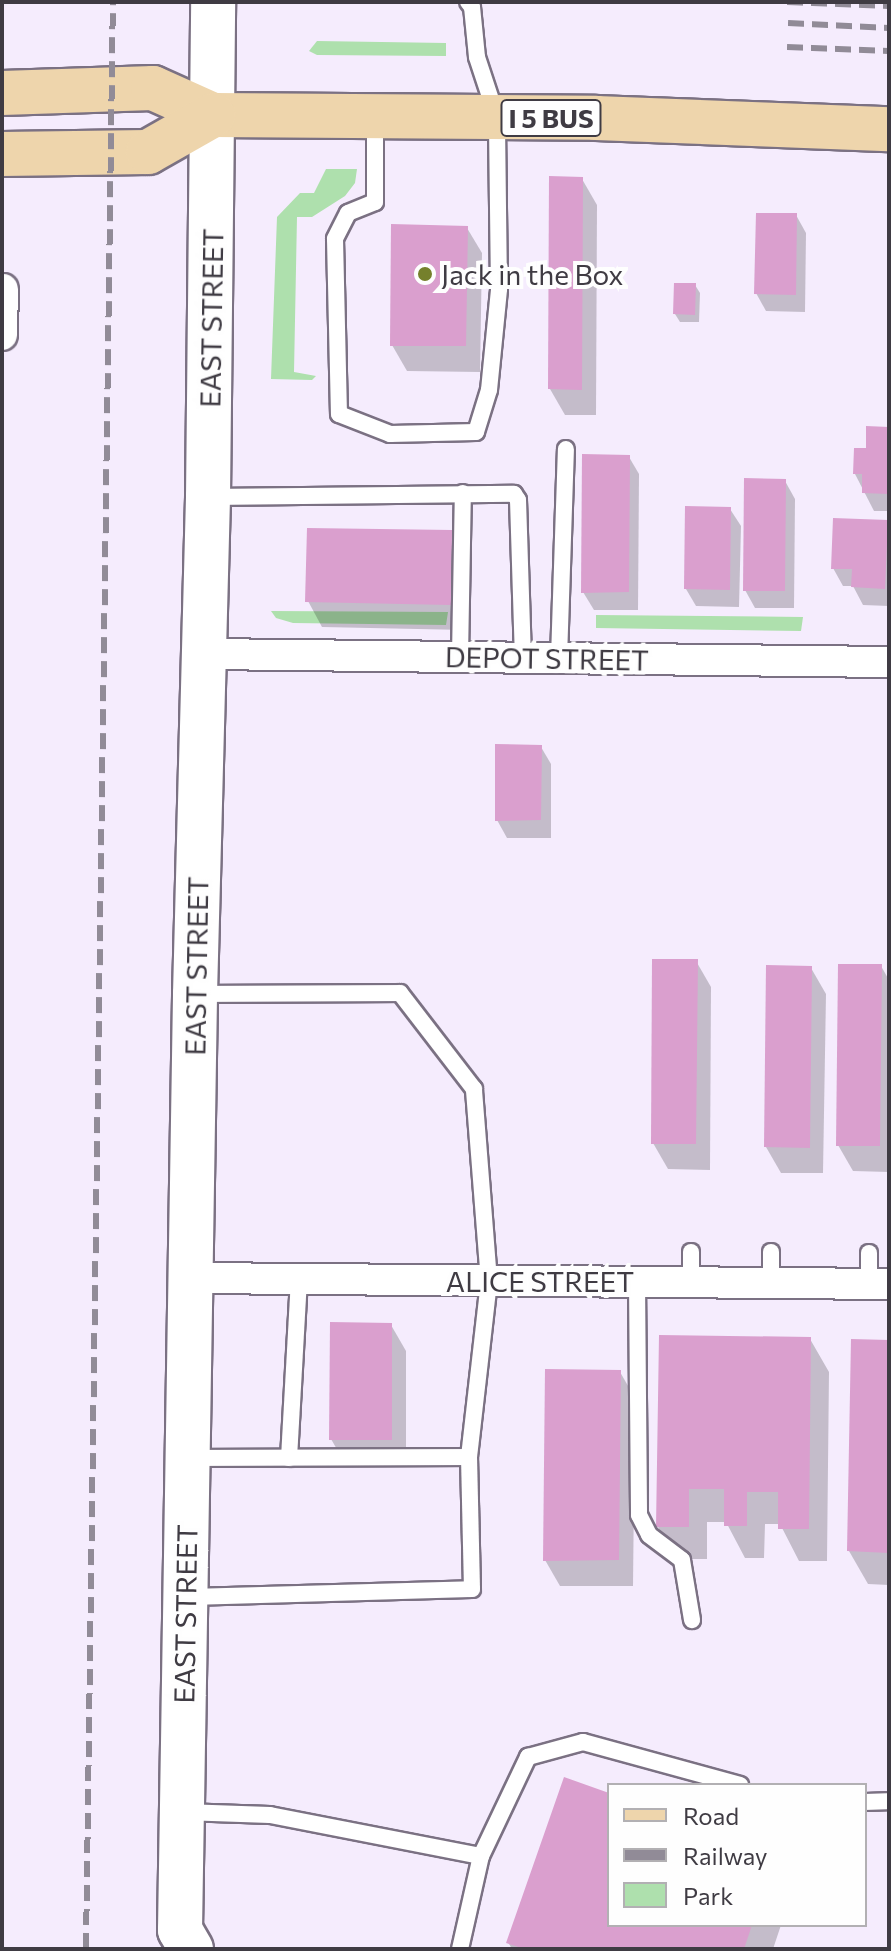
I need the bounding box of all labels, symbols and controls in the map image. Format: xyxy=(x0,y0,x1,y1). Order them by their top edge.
road number: I 5 BUS xyxy=(499,96,603,140)
street label: EAST STREET xyxy=(193,228,229,408)
place label: Jack in the Box xyxy=(441,257,623,291)
marker: Jack in the Box xyxy=(416,265,434,283)
street label: DEPOT STREET xyxy=(445,639,649,677)
street label: EAST STREET xyxy=(178,876,214,1056)
street label: ALICE STREET xyxy=(446,1264,634,1298)
street label: EAST STREET xyxy=(167,1524,203,1704)
legend xyxy=(607,1783,867,1927)
text: Road xyxy=(683,1801,739,1830)
text: Railway xyxy=(683,1841,768,1870)
text: Park xyxy=(683,1881,733,1910)

